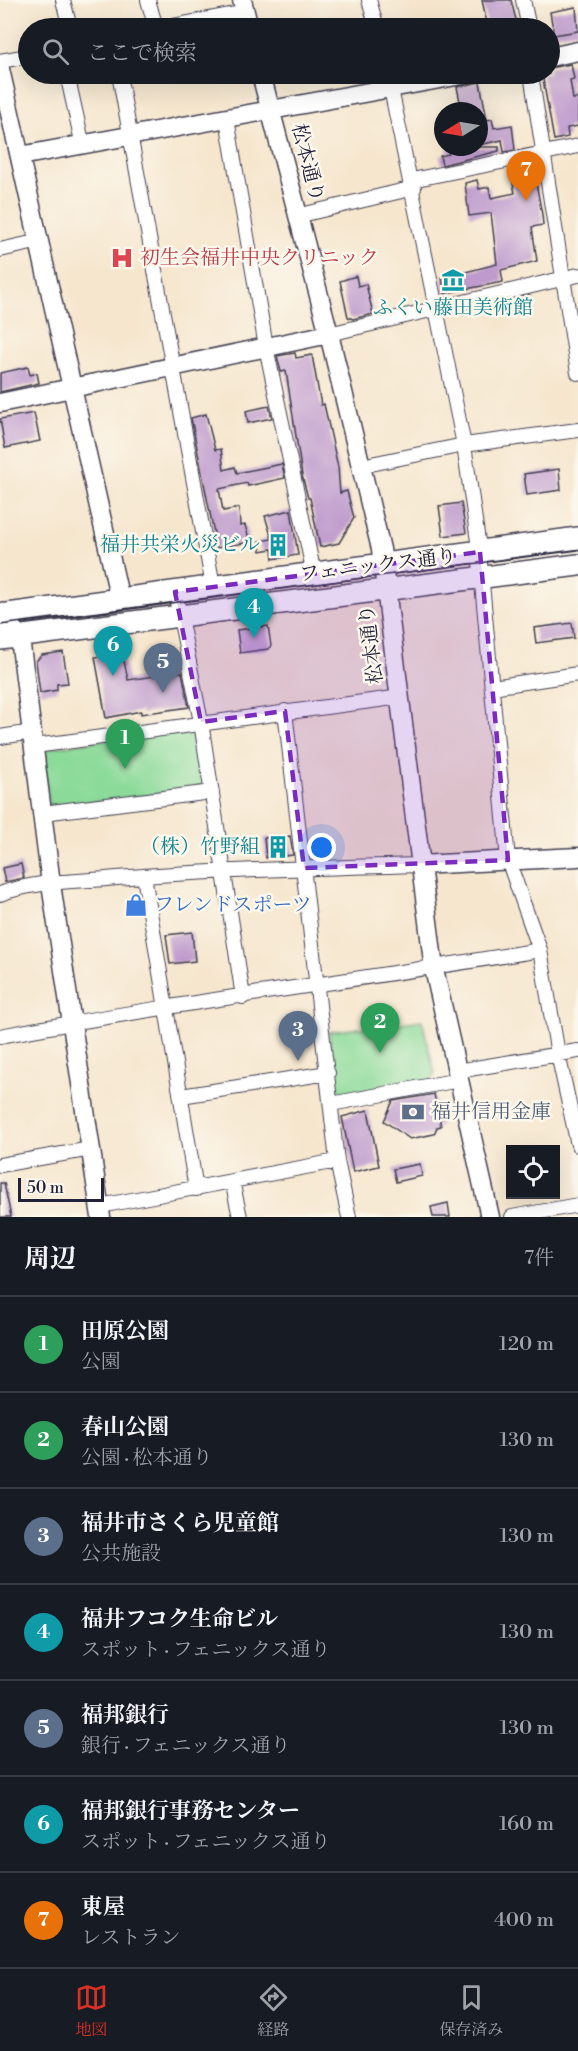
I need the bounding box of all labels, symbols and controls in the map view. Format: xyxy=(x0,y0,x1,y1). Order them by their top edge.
search box xyxy=(18,18,560,84)
icon: search xyxy=(39,35,72,68)
text: ここで検索 xyxy=(87,40,197,67)
north arrow xyxy=(434,102,488,156)
street label: 松本通り xyxy=(285,121,329,205)
pin: 7 xyxy=(506,152,546,201)
hospital icon: 初生会福井中央クリニック xyxy=(109,245,135,271)
place label: 初生会福井中央クリニック xyxy=(140,246,379,271)
museum icon: ふくい藤田美術館 xyxy=(440,267,466,293)
place label: ふくい藤田美術館 xyxy=(373,296,533,321)
building icon: 福井共栄火災ビル xyxy=(265,532,291,558)
place label: 福井共栄火災ビル xyxy=(100,533,260,558)
street label: フェニックス通り xyxy=(298,544,458,588)
pin: 4 xyxy=(234,588,274,638)
street label: 松本通り xyxy=(355,603,389,685)
pin: 6 xyxy=(94,626,132,676)
pin: 5 xyxy=(144,644,182,693)
pin: 1 xyxy=(106,720,144,769)
your location xyxy=(307,833,336,862)
building icon: （株）竹野組 xyxy=(265,834,291,860)
place label: （株）竹野組 xyxy=(140,835,260,860)
shop icon: フレンドスポーツ xyxy=(123,892,149,918)
place label: フレンドスポーツ xyxy=(154,893,312,918)
pin: 2 xyxy=(360,1004,400,1053)
pin: 3 xyxy=(278,1012,318,1061)
bank icon: 福井信用金庫 xyxy=(400,1099,426,1125)
place label: 福井信用金庫 xyxy=(431,1100,551,1125)
map controls xyxy=(506,1145,560,1199)
button: locate xyxy=(506,1145,560,1199)
scale bar xyxy=(18,1175,104,1202)
text: 50 m xyxy=(27,1178,64,1198)
text: 周辺 xyxy=(24,1243,76,1275)
text: 7件 xyxy=(524,1246,554,1271)
text: 田原公園 xyxy=(81,1318,169,1345)
text: 1 xyxy=(39,1332,48,1357)
text: 120 m xyxy=(499,1332,554,1357)
text: 公園 xyxy=(81,1350,121,1375)
text: 春山公園 xyxy=(81,1414,169,1441)
text: 2 xyxy=(37,1428,50,1453)
text: 130 m xyxy=(499,1428,554,1453)
text: 公園 · 松本通り xyxy=(81,1446,213,1471)
text: 福井市さくら児童館 xyxy=(81,1510,279,1537)
text: 3 xyxy=(37,1524,50,1549)
text: 130 m xyxy=(499,1524,554,1549)
text: 公共施設 xyxy=(81,1542,161,1567)
text: 福井フコク生命ビル xyxy=(81,1606,278,1633)
text: 4 xyxy=(37,1620,50,1645)
text: 130 m xyxy=(499,1620,554,1645)
text: スポット · フェニックス通り xyxy=(81,1638,331,1663)
text: 福邦銀行 xyxy=(81,1702,169,1729)
text: 5 xyxy=(37,1716,50,1741)
text: 130 m xyxy=(499,1716,554,1741)
text: 銀行 · フェニックス通り xyxy=(81,1734,291,1759)
text: 福邦銀行事務センター xyxy=(81,1798,300,1825)
text: 6 xyxy=(37,1812,50,1837)
text: 160 m xyxy=(499,1812,554,1837)
text: スポット · フェニックス通り xyxy=(81,1830,331,1855)
text: 東屋 xyxy=(81,1894,125,1921)
text: 7 xyxy=(38,1908,49,1933)
text: 400 m xyxy=(494,1908,554,1933)
text: レストラン xyxy=(81,1926,180,1951)
tab: 地図 xyxy=(75,1981,108,2040)
tab: 経路 xyxy=(257,1981,290,2040)
tab: 保存済み xyxy=(439,1981,503,2040)

